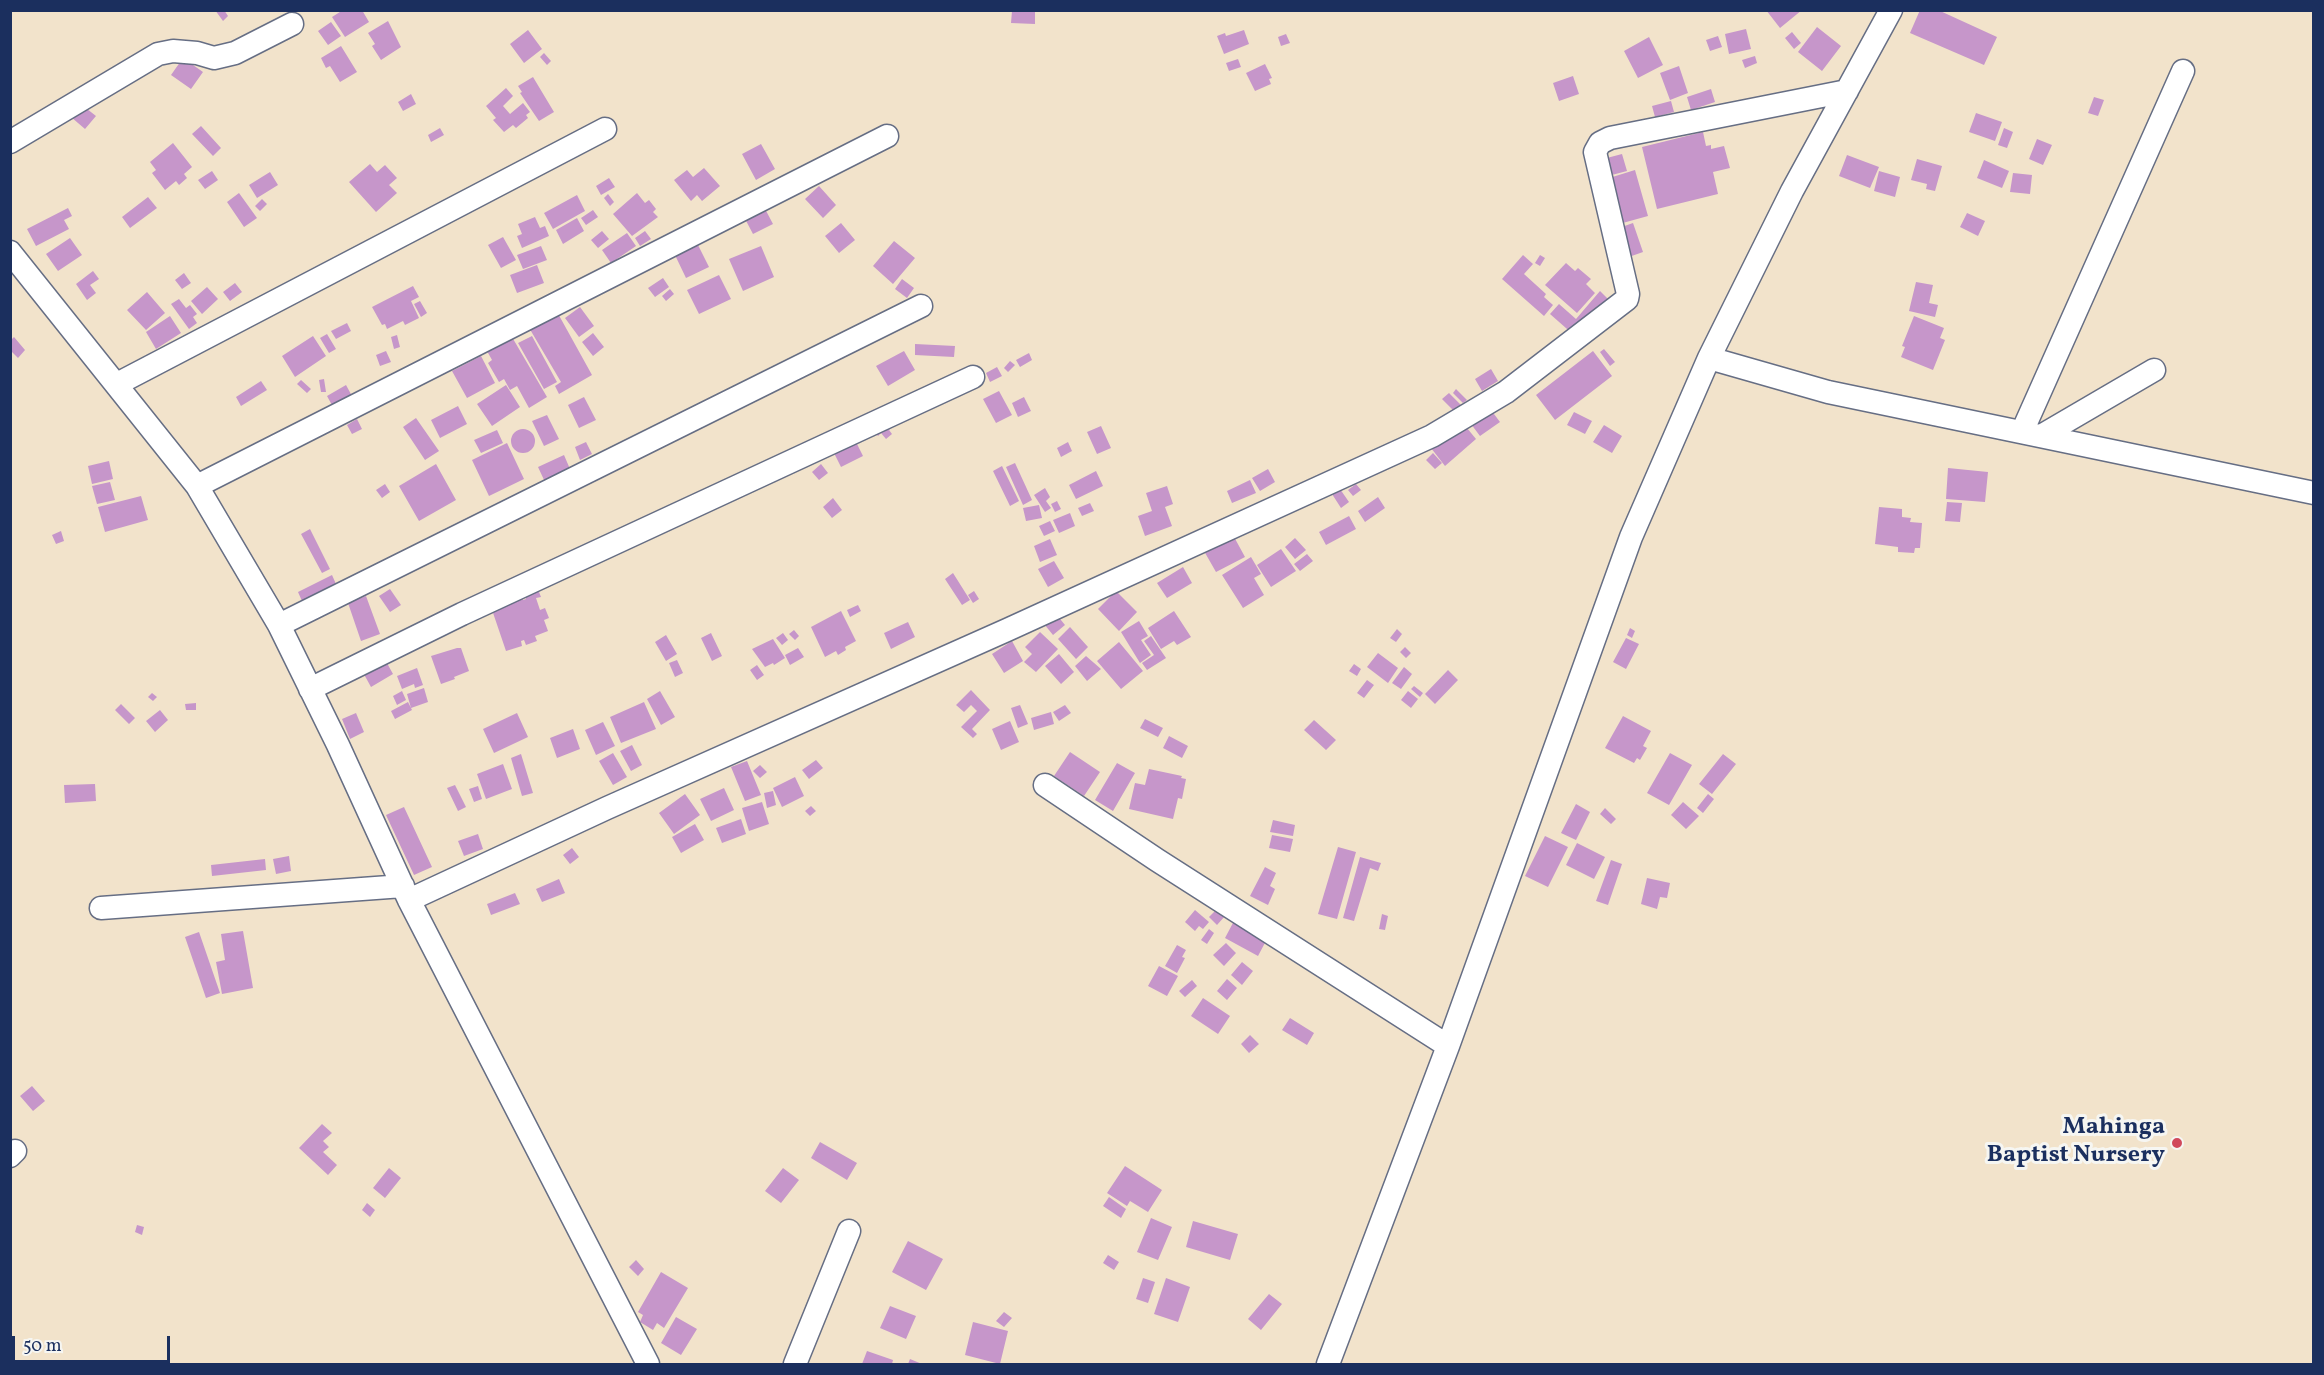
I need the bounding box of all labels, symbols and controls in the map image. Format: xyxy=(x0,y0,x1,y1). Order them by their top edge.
place label: Mahinga Baptist Nursery xyxy=(1987,1115,2165,1171)
marker: Mahinga Baptist Nursery xyxy=(2170,1136,2184,1150)
scale bar xyxy=(15,1324,172,1362)
text: 50 m xyxy=(23,1334,62,1359)

